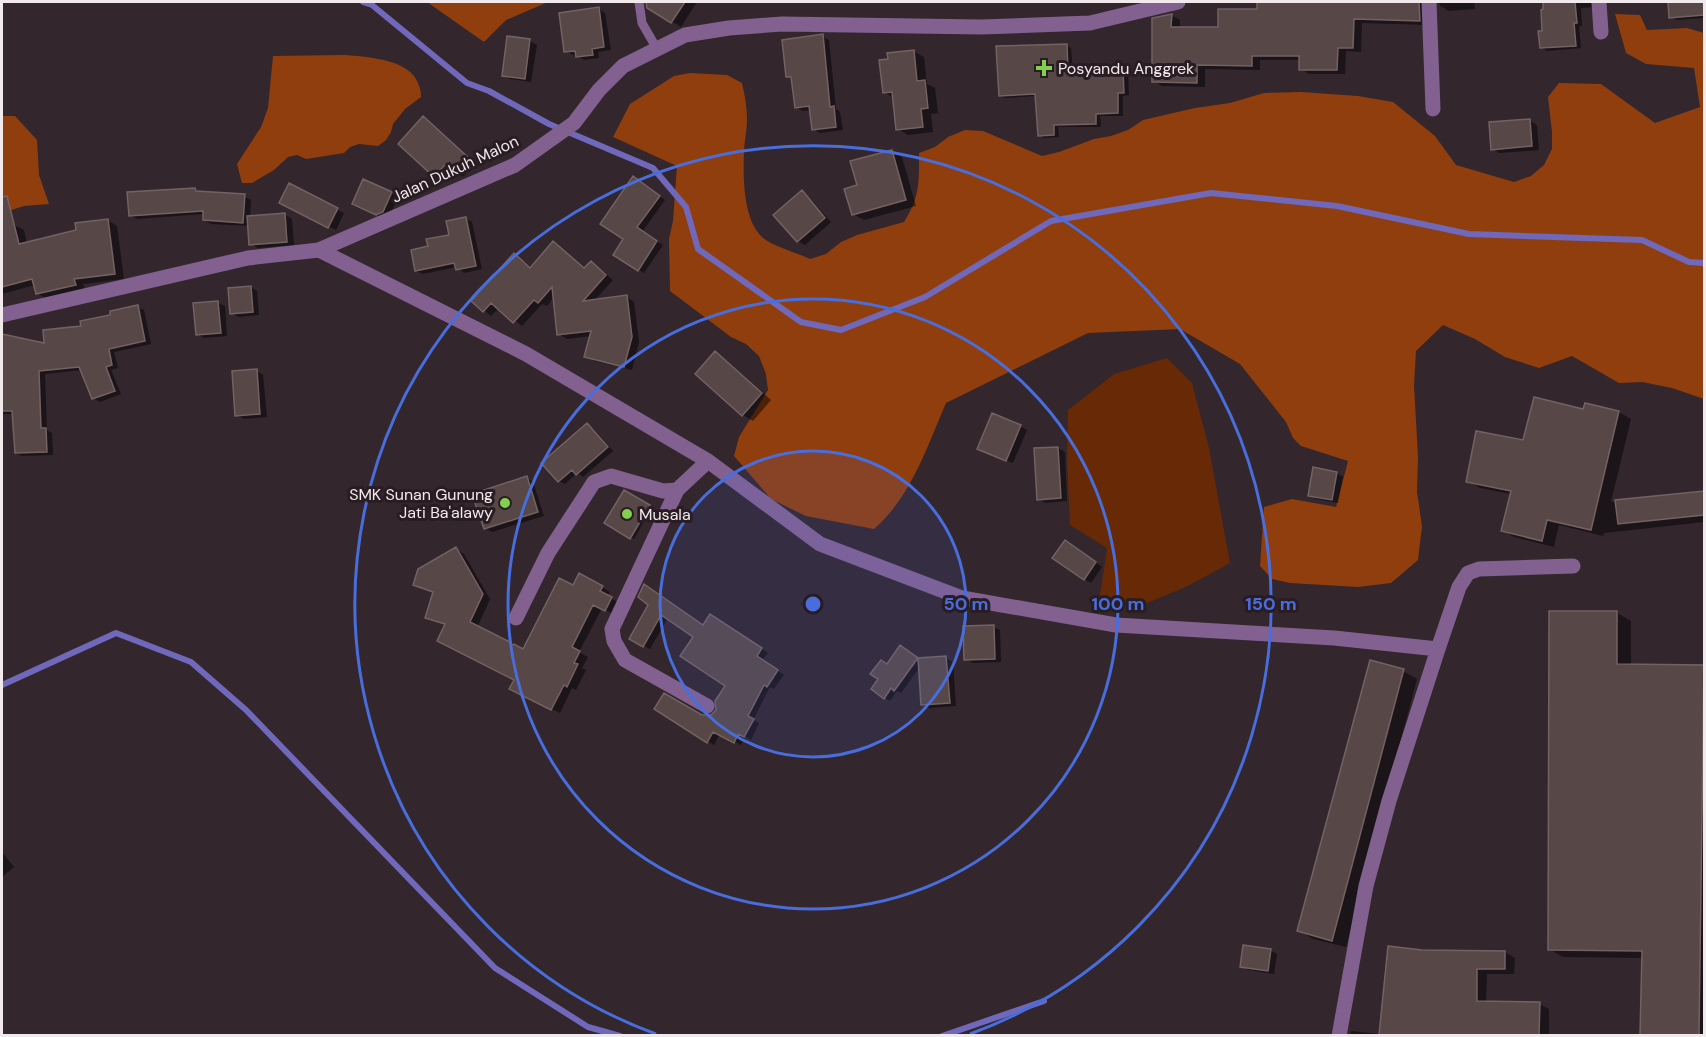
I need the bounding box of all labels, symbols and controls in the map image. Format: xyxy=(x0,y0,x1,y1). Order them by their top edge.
place label: Posyandu Anggrek xyxy=(1058,58,1194,79)
marker: Posyandu Anggrek xyxy=(1035,59,1053,77)
street label: Jalan Dukuh Malon xyxy=(388,130,522,208)
place label: SMK Sunan Gunung Jati Ba'alawy xyxy=(349,484,493,523)
marker: SMK Sunan Gunung Jati Ba'alawy xyxy=(498,496,512,510)
place label: Musala xyxy=(639,504,691,525)
marker: Musala xyxy=(620,507,634,521)
text: 50 m xyxy=(943,592,989,616)
text: 100 m xyxy=(1091,592,1145,616)
text: 150 m xyxy=(1245,592,1297,616)
centre of rings xyxy=(803,594,823,614)

